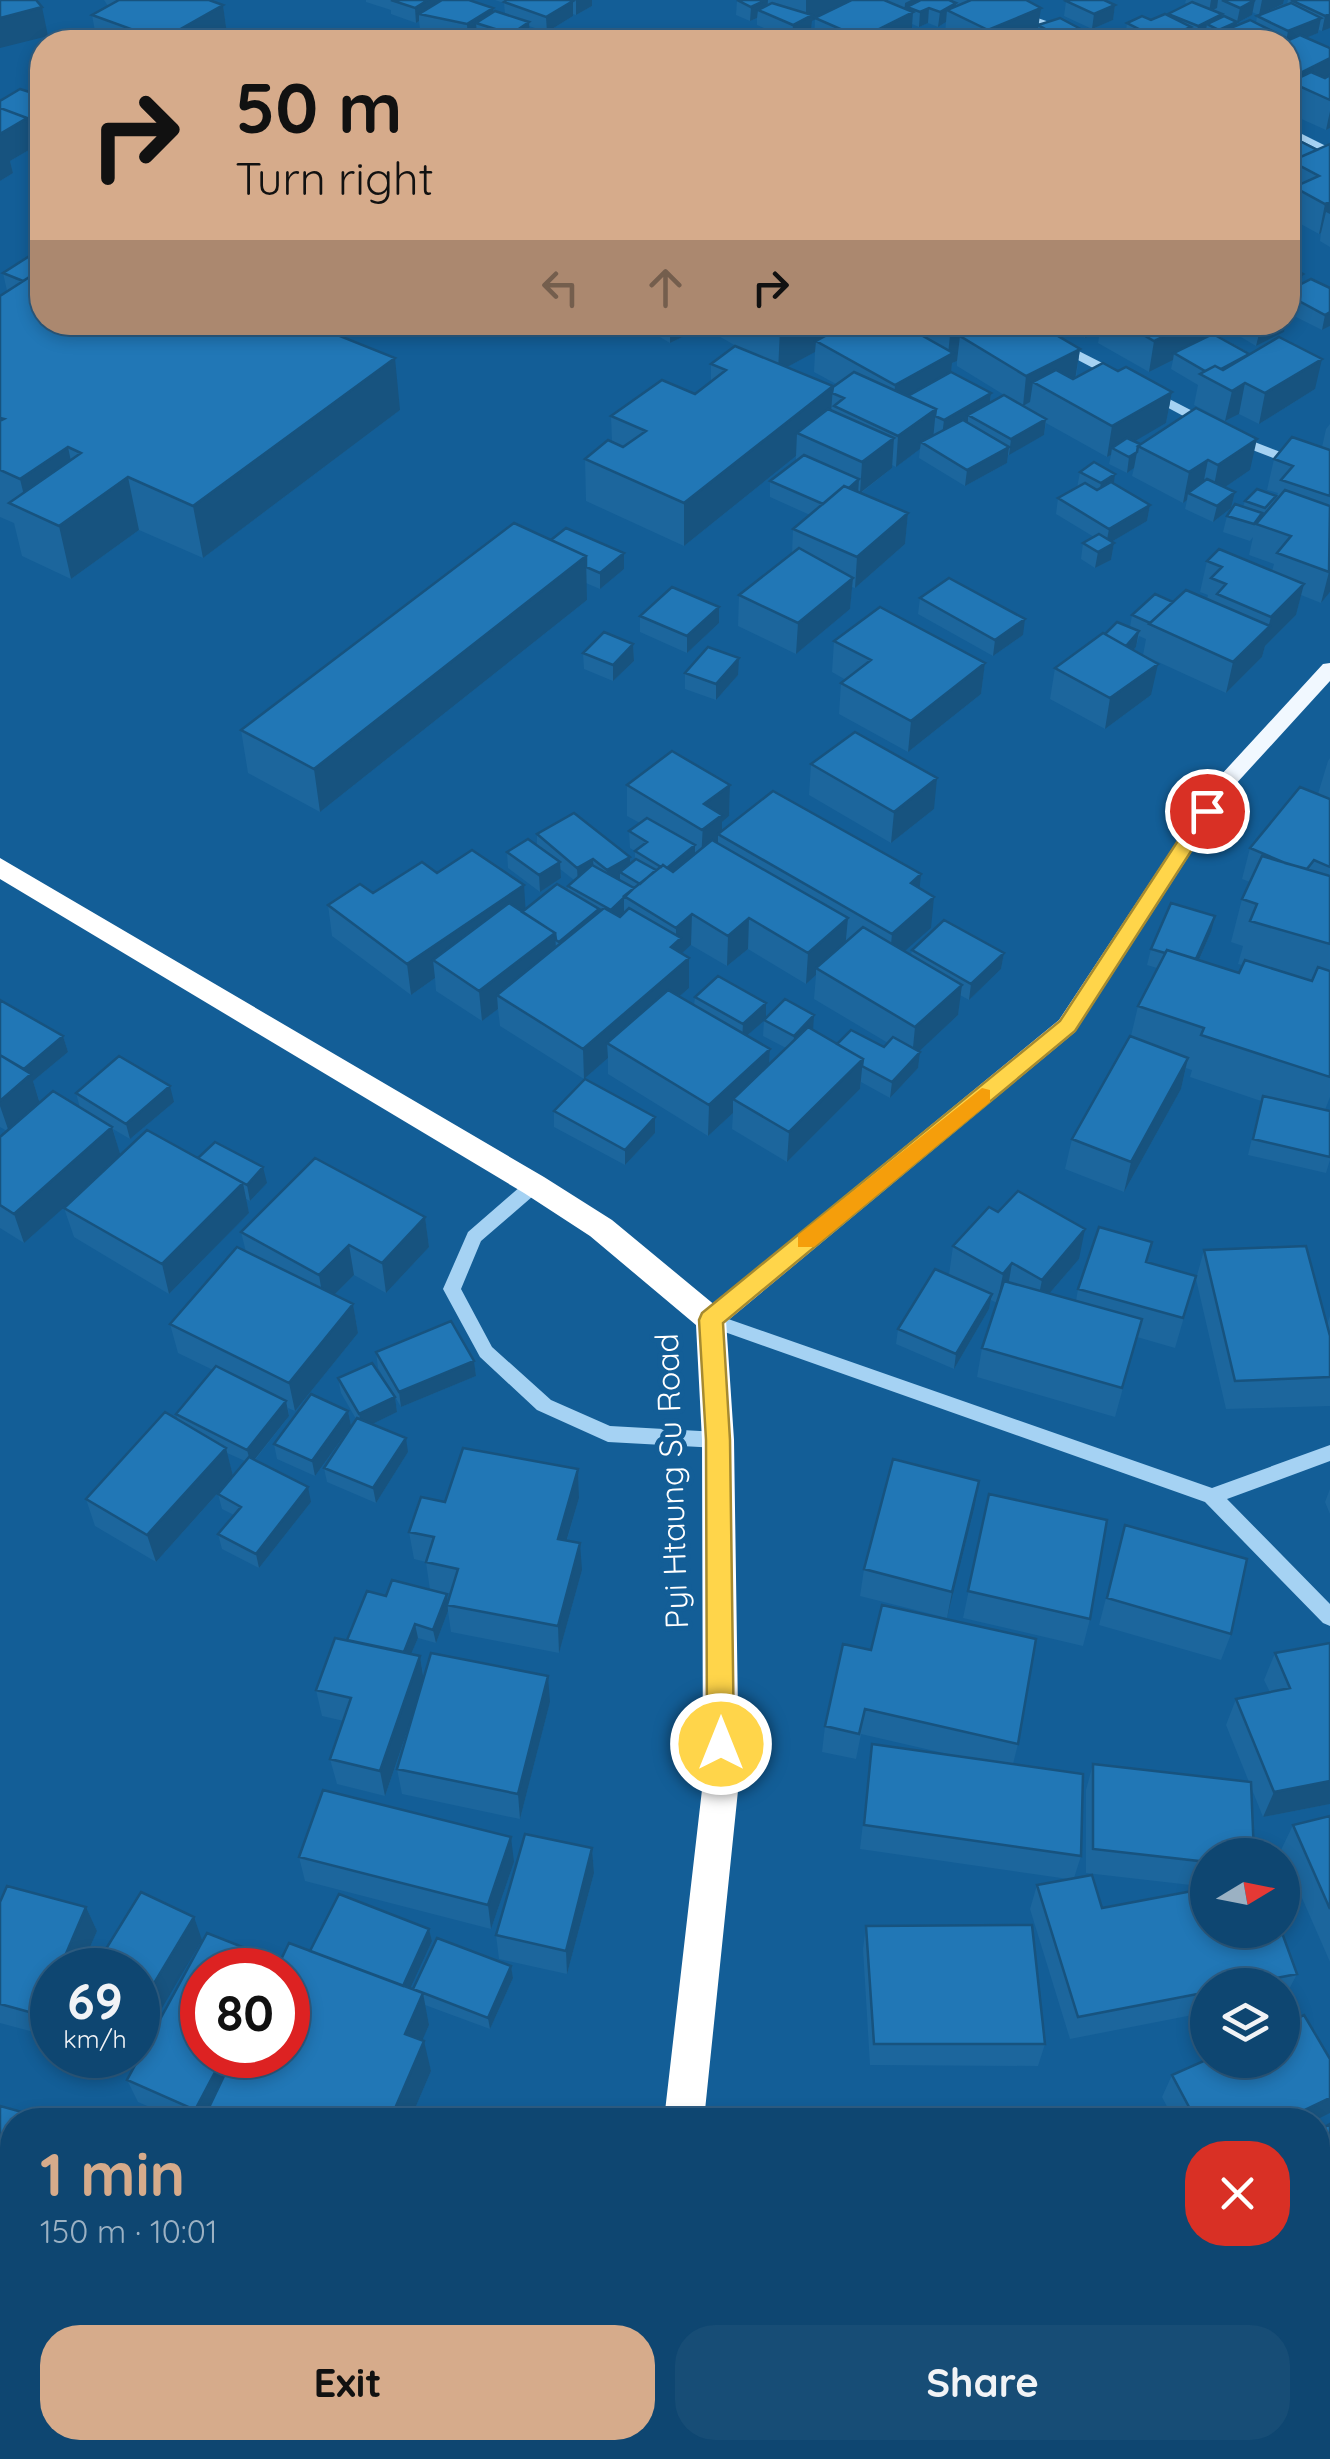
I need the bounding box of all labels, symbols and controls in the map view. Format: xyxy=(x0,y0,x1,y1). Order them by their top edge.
text: 50 m xyxy=(235,63,402,151)
icon: right xyxy=(70,70,200,200)
text: Turn right xyxy=(235,150,434,206)
icon: left xyxy=(533,260,588,315)
icon: ahead xyxy=(638,260,693,315)
icon: right xyxy=(743,260,798,315)
pin xyxy=(1165,769,1250,854)
icon: arrive xyxy=(1180,784,1235,839)
street label: Pyi Htaung Su Road xyxy=(646,1332,696,1630)
position arrow xyxy=(669,1692,773,1796)
north arrow xyxy=(1190,1838,1300,1948)
map controls xyxy=(1190,1838,1300,2078)
speed limit sign: 80 xyxy=(180,1948,310,2078)
button: layers xyxy=(1190,1968,1300,2078)
text: 69 xyxy=(67,1969,123,2032)
text: km/h xyxy=(63,2023,127,2054)
text: 1 min xyxy=(40,2136,185,2211)
button: close xyxy=(1185,2141,1290,2246)
text: 150 m · 10:01 xyxy=(40,2211,218,2251)
button: Exit xyxy=(40,2325,655,2440)
button: Share xyxy=(675,2325,1290,2440)

